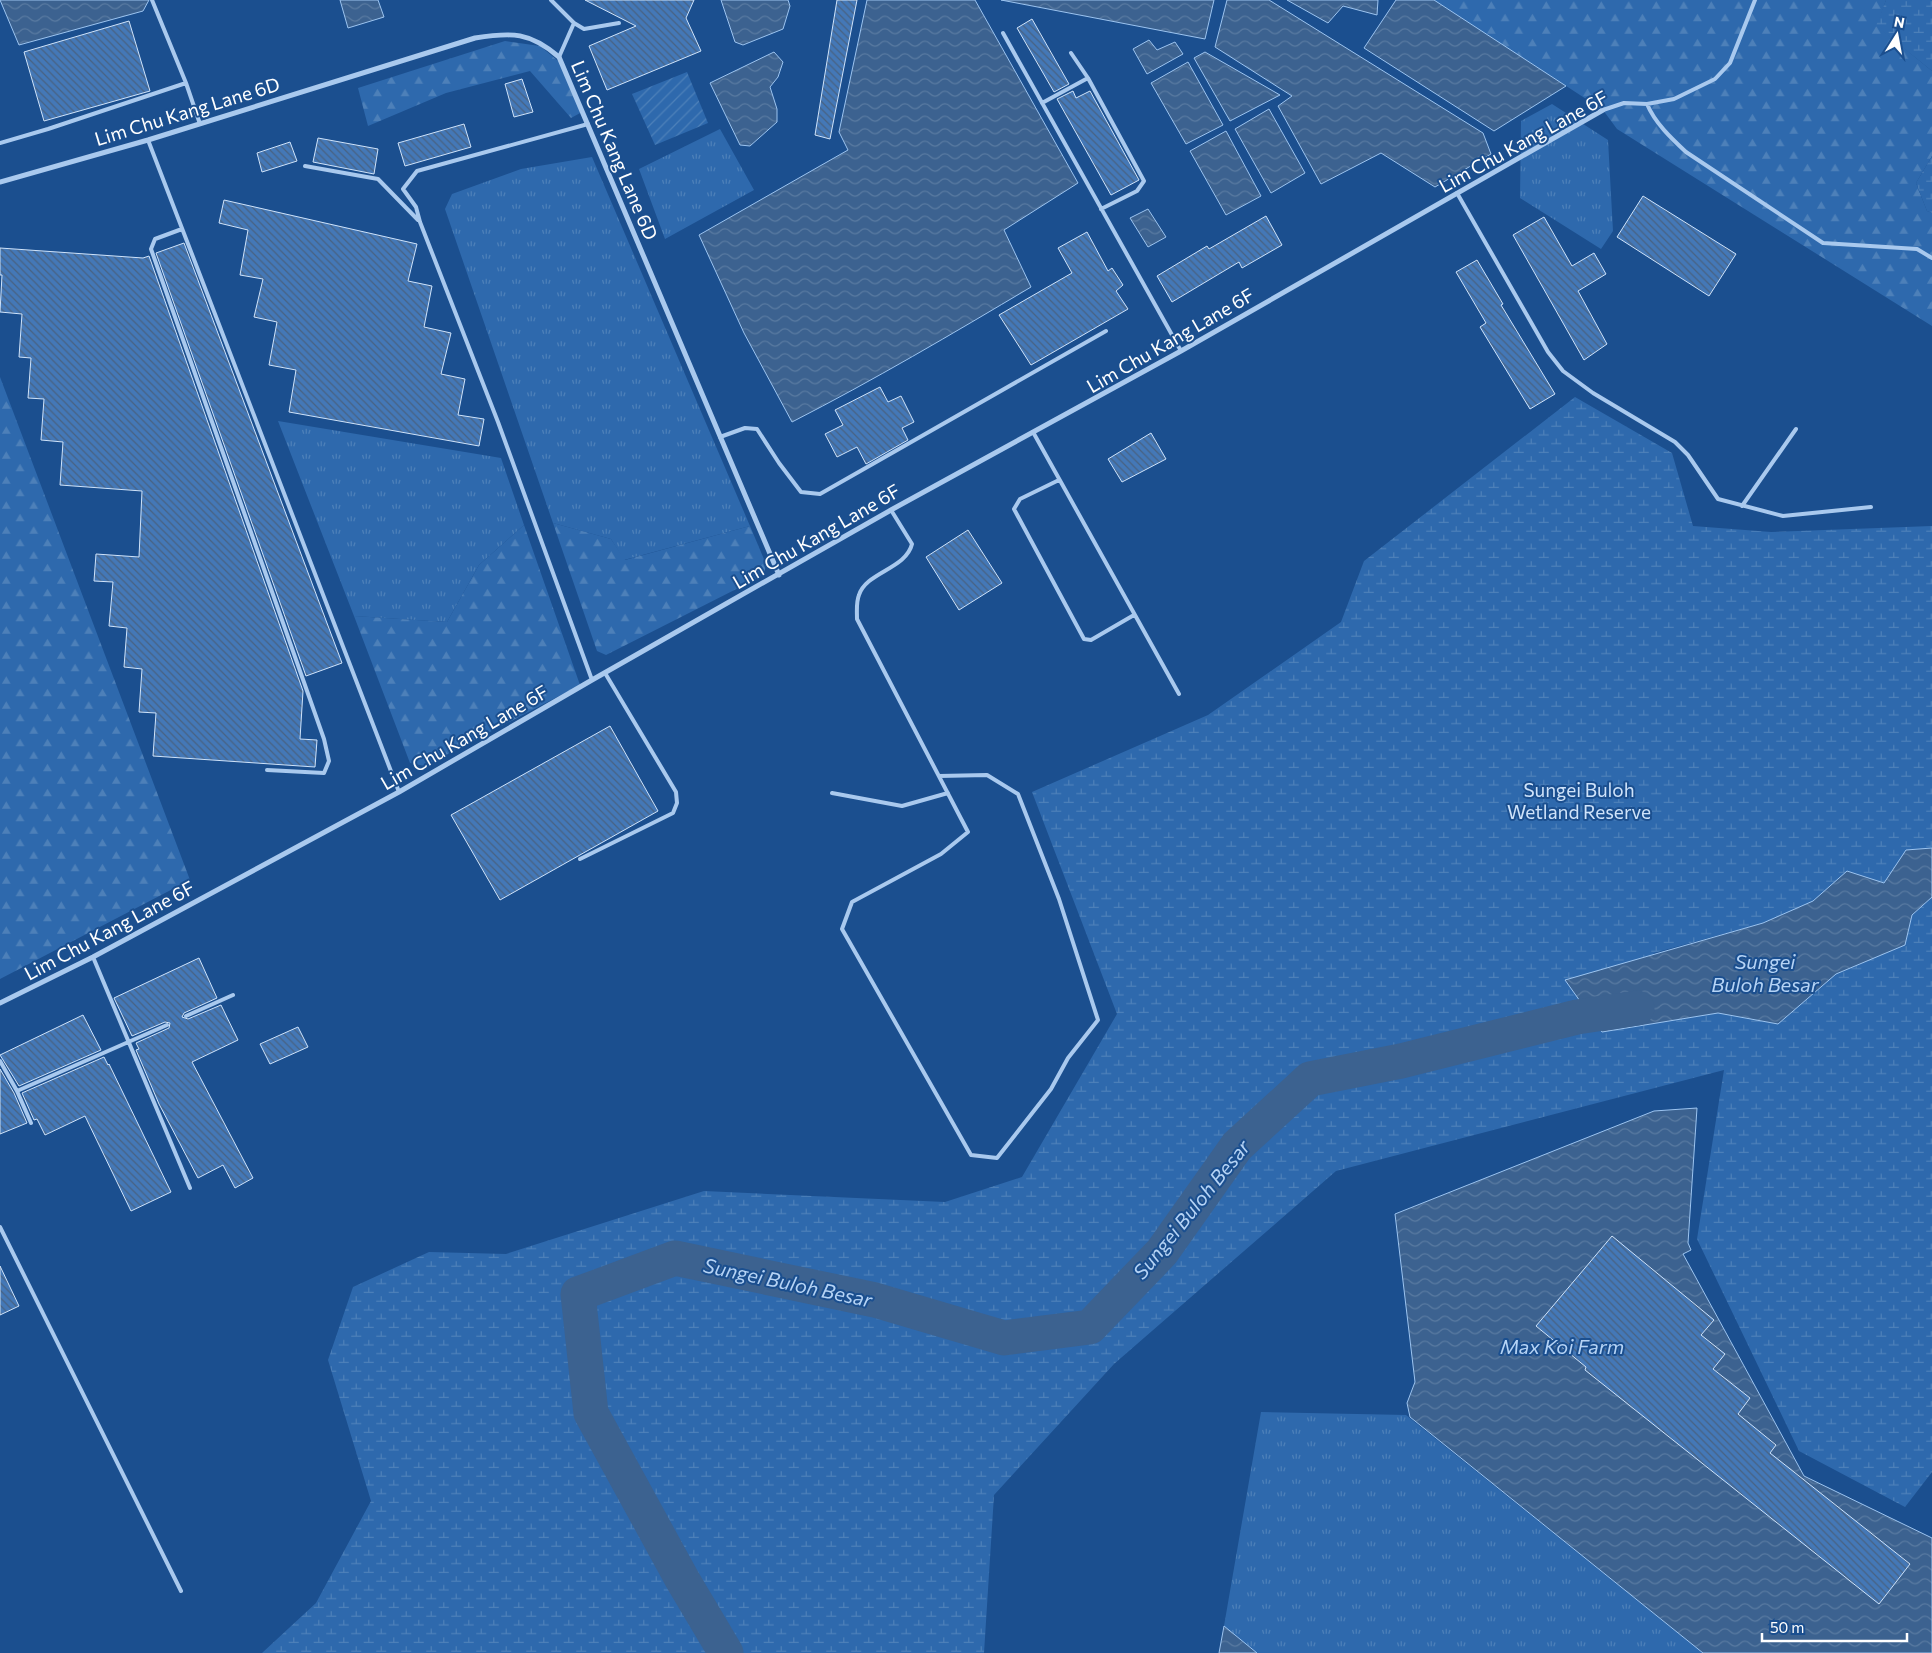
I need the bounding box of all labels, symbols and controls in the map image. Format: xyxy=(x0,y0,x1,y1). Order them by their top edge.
north arrow xyxy=(1872,10,1922,60)
text: N xyxy=(1893,12,1906,31)
street label: Lim Chu Kang Lane 6D xyxy=(567,57,663,243)
street label: Lim Chu Kang Lane 6D xyxy=(92,72,282,150)
street label: Lim Chu Kang Lane 6F xyxy=(1435,85,1612,197)
street label: Lim Chu Kang Lane 6F xyxy=(1082,283,1258,397)
street label: Lim Chu Kang Lane 6F xyxy=(728,479,904,593)
street label: Lim Chu Kang Lane 6F xyxy=(376,680,552,794)
park label: Sungei Buloh Wetland Reserve xyxy=(1507,778,1651,823)
street label: Lim Chu Kang Lane 6F xyxy=(20,875,198,985)
water label: Sungei Buloh Besar xyxy=(1711,949,1820,996)
water label: Sungei Buloh Besar xyxy=(1128,1134,1255,1283)
water label: Sungei Buloh Besar xyxy=(701,1252,876,1312)
water label: Max Koi Farm xyxy=(1500,1334,1624,1358)
scale bar xyxy=(1762,1610,1907,1642)
text: 50 m xyxy=(1770,1618,1804,1636)

